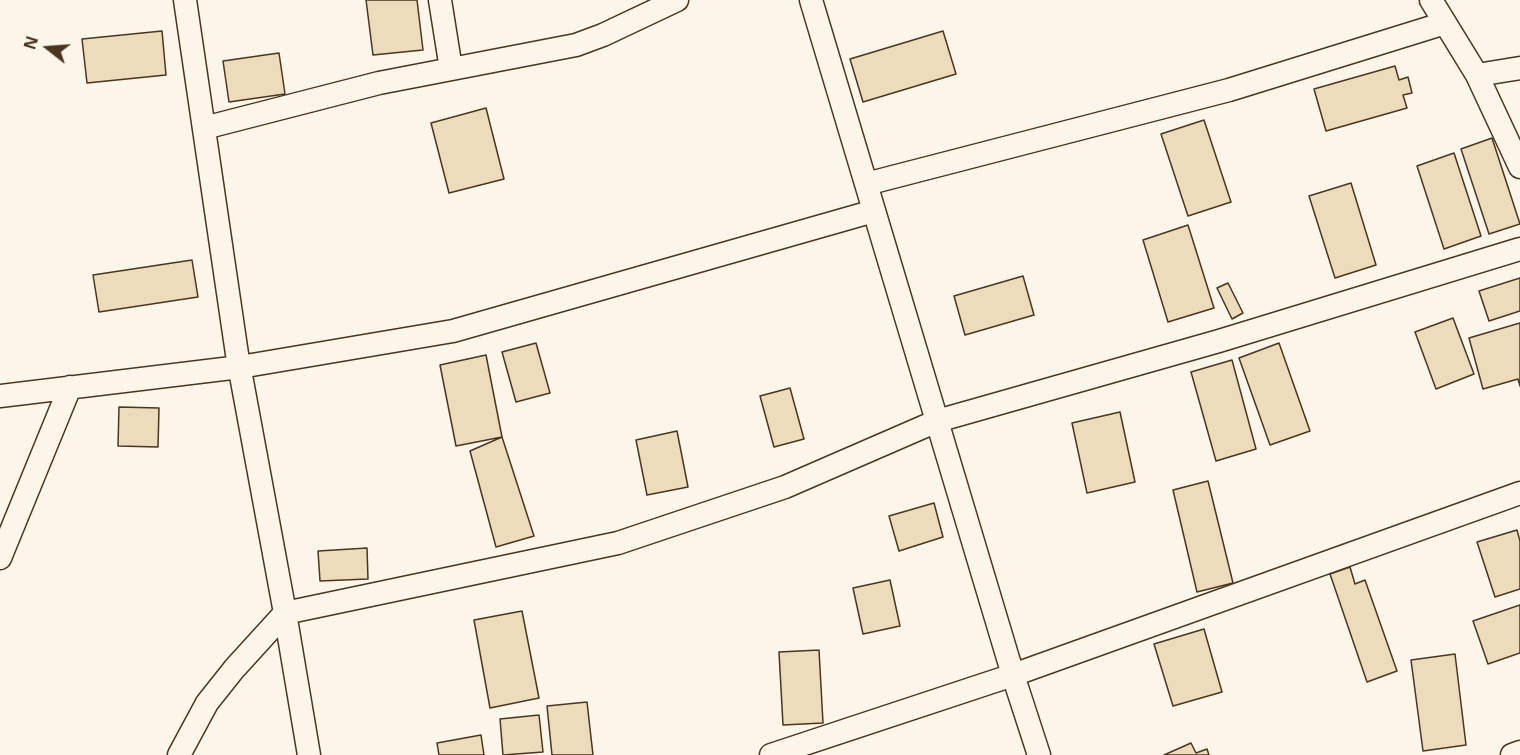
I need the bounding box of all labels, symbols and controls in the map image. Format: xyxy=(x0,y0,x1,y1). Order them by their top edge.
north arrow xyxy=(18,18,78,78)
text: N xyxy=(18,33,43,52)

